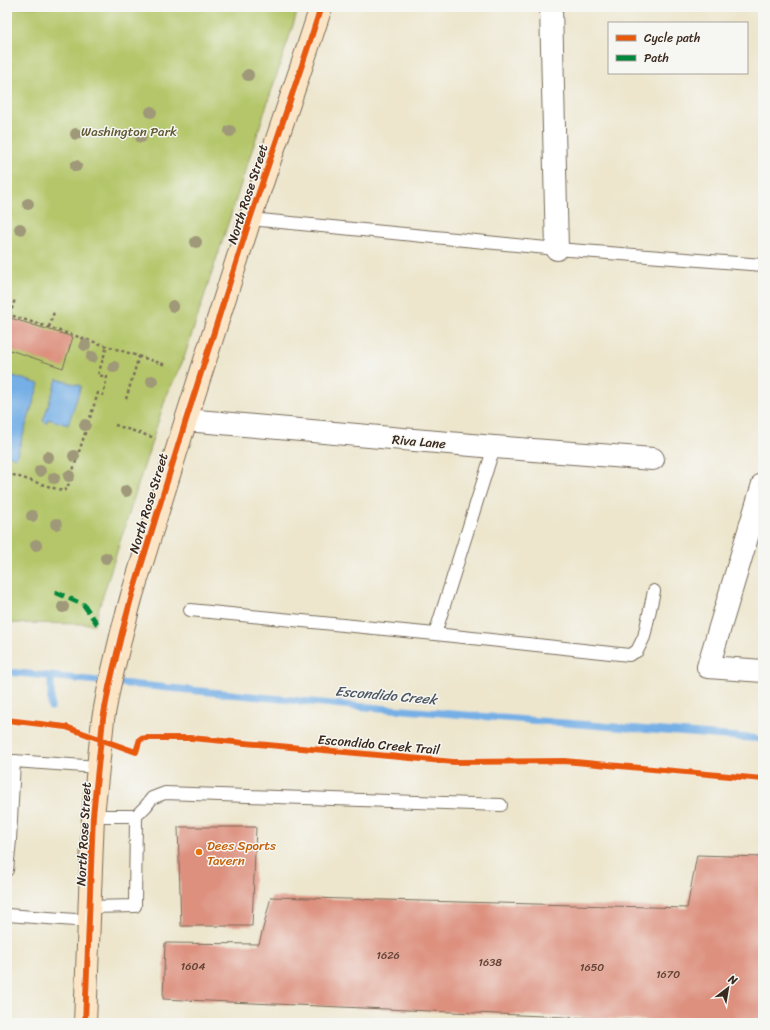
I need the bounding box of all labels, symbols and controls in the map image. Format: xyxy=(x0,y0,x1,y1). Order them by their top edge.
legend xyxy=(608,22,748,74)
text: Cycle path xyxy=(644,27,700,49)
text: Path xyxy=(644,47,669,69)
park label: Washington Park xyxy=(81,120,177,143)
street label: North Rose Street xyxy=(220,141,275,247)
street label: Riva Lane xyxy=(391,428,447,455)
street label: North Rose Street xyxy=(122,450,175,556)
water label: Escondido Creek xyxy=(334,679,439,713)
street label: Escondido Creek Trail xyxy=(317,728,441,761)
street label: North Rose Street xyxy=(69,781,98,887)
place label: Dees Sports Tavern xyxy=(207,834,276,872)
marker: Dees Sports Tavern xyxy=(194,847,204,857)
house number: 1626 xyxy=(376,946,400,965)
house number: 1638 xyxy=(478,953,502,972)
house number: 1604 xyxy=(181,957,206,976)
house number: 1650 xyxy=(580,958,604,977)
house number: 1670 xyxy=(656,965,680,984)
north arrow xyxy=(708,968,748,1008)
text: N xyxy=(724,969,741,990)

